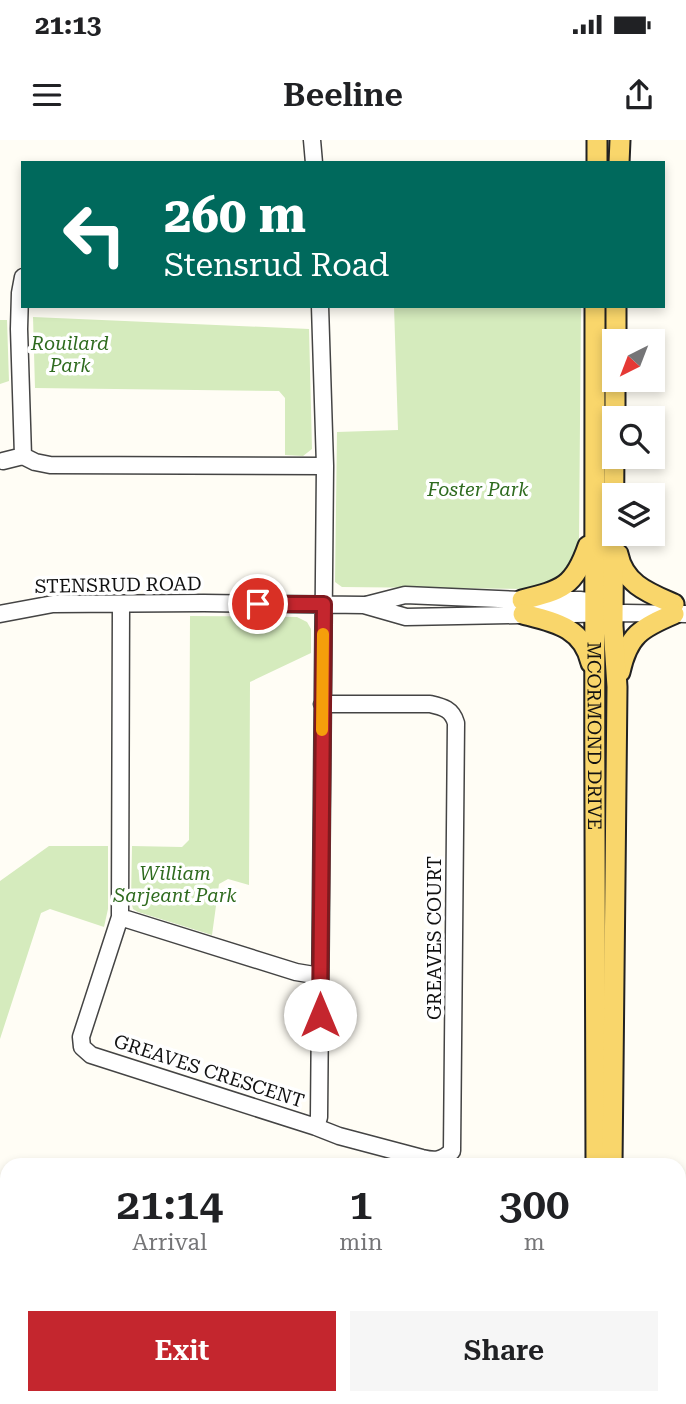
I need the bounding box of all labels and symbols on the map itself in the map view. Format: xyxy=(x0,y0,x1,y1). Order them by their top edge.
north arrow xyxy=(602,329,665,392)
park label: Rouilard Park xyxy=(30,332,109,377)
park label: Foster Park xyxy=(426,478,529,501)
street label: STENSRUD ROAD xyxy=(34,572,202,598)
pin xyxy=(228,574,288,634)
street label: MCORMOND DRIVE xyxy=(583,642,607,830)
street label: GREAVES COURT xyxy=(423,856,446,1020)
park label: William Sarjeant Park xyxy=(113,862,237,907)
position arrow xyxy=(283,978,357,1052)
street label: GREAVES CRESCENT xyxy=(111,1029,307,1113)

